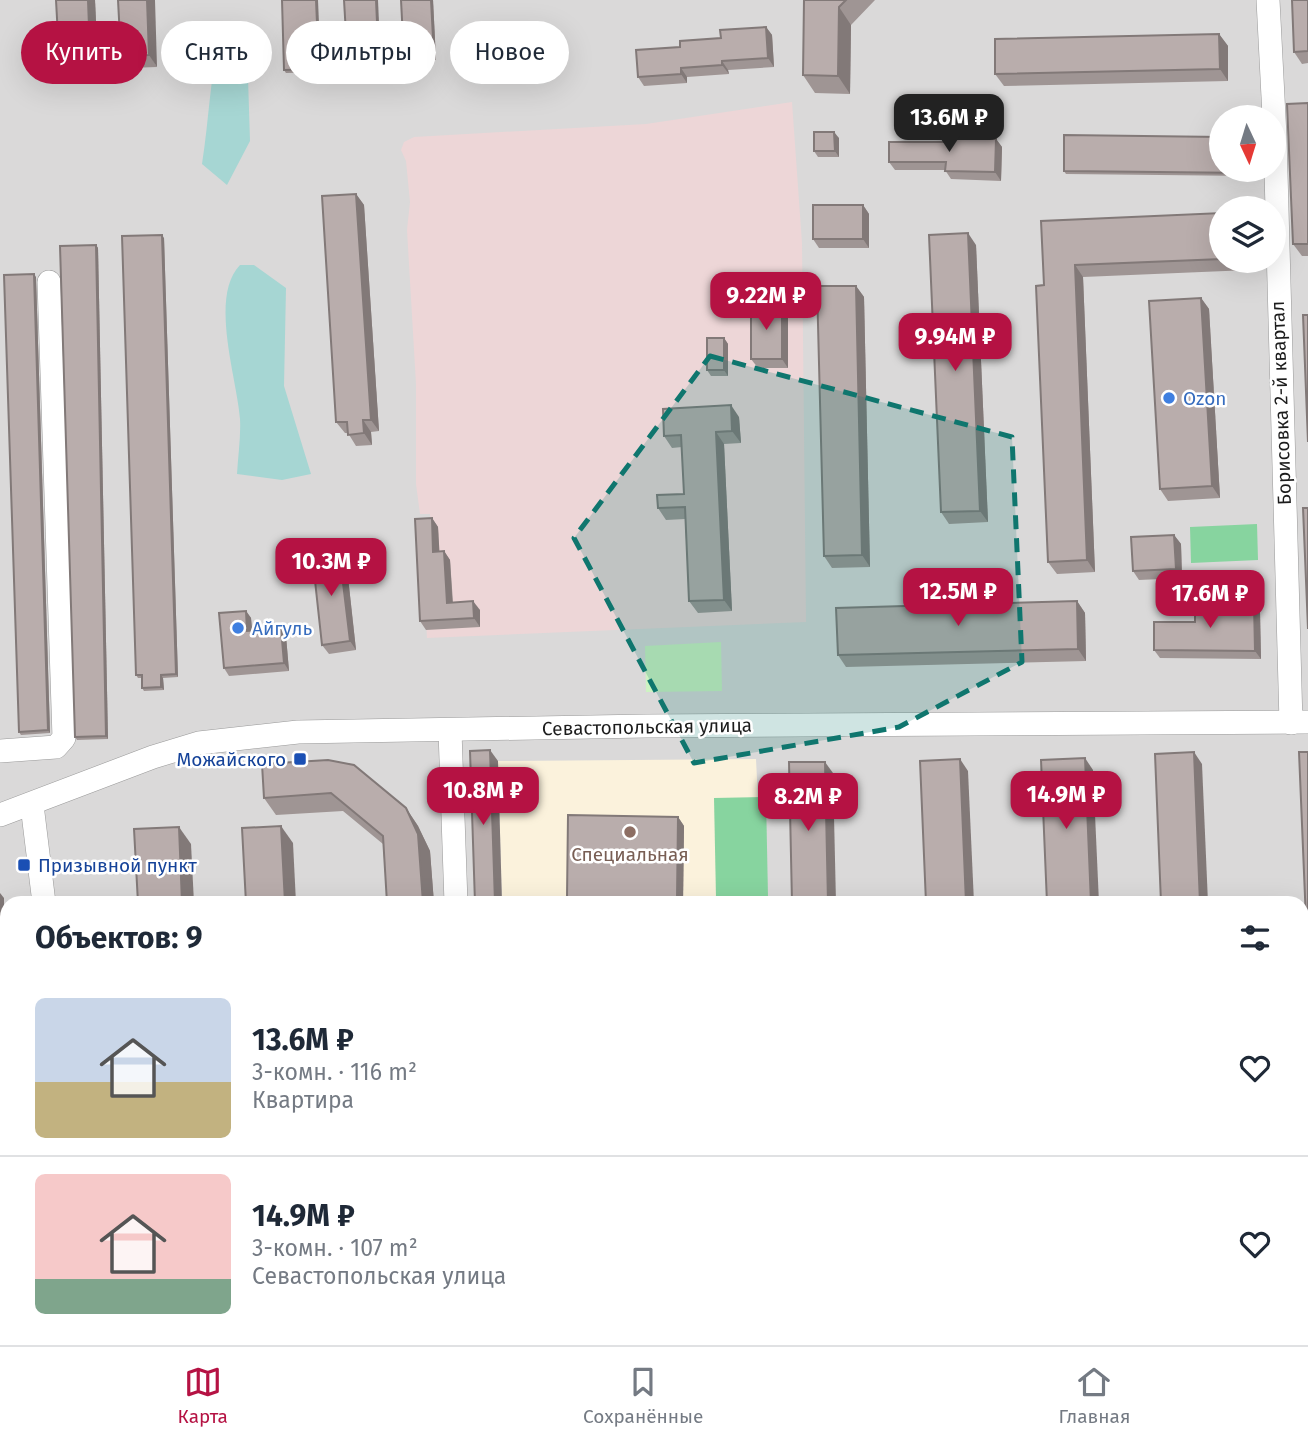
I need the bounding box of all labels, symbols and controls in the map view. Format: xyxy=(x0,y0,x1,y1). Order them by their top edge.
chip: Купить xyxy=(21,21,147,84)
chip: Снять xyxy=(161,21,272,84)
chip: Фильтры xyxy=(286,21,436,84)
chip: Новое xyxy=(450,21,569,84)
pin: 13.6M ₽ xyxy=(884,94,1014,154)
text: 13.6M ₽ xyxy=(910,103,988,131)
north arrow xyxy=(1209,105,1286,182)
map controls xyxy=(1209,105,1286,273)
button: layers xyxy=(1209,196,1286,273)
pin: 9.22M ₽ xyxy=(701,272,831,332)
text: 9.22M ₽ xyxy=(726,281,806,309)
street label: Борисовка 2-й квартал xyxy=(1266,300,1296,506)
pin: 9.94M ₽ xyxy=(890,314,1020,373)
text: 9.94M ₽ xyxy=(915,322,995,350)
place label: Ozon xyxy=(1183,387,1226,410)
marker: Ozon xyxy=(1161,390,1177,406)
pin: 10.3M ₽ xyxy=(266,538,396,598)
text: 10.3M ₽ xyxy=(291,547,371,575)
pin: 12.5M ₽ xyxy=(893,568,1023,628)
pin: 17.6M ₽ xyxy=(1145,570,1275,630)
text: 12.5M ₽ xyxy=(919,577,997,605)
text: 17.6M ₽ xyxy=(1172,579,1248,607)
place label: Айгуль xyxy=(252,617,313,640)
marker: Айгуль xyxy=(230,620,246,636)
street label: Севастопольская улица xyxy=(542,714,752,740)
place label: Можайского xyxy=(177,748,286,771)
marker: Можайского xyxy=(292,751,308,767)
pin: 10.8M ₽ xyxy=(418,768,548,827)
pin: 14.9M ₽ xyxy=(1001,772,1131,831)
pin: 8.2M ₽ xyxy=(751,774,865,833)
text: 10.8M ₽ xyxy=(443,776,523,804)
text: 14.9M ₽ xyxy=(1027,780,1105,808)
text: 8.2M ₽ xyxy=(774,782,842,810)
marker: Специальная xyxy=(622,824,638,840)
place label: Специальная xyxy=(571,843,689,866)
place label: Призывной пункт xyxy=(38,854,197,877)
marker: Призывной пункт xyxy=(16,857,32,873)
icon: filters xyxy=(1236,919,1274,957)
text: Объектов: 9 xyxy=(35,920,202,956)
text: 13.6M ₽ xyxy=(252,1022,354,1058)
icon: home xyxy=(91,1026,175,1110)
icon: heart xyxy=(1236,1049,1274,1087)
text: 3-комн. · 116 m² xyxy=(252,1058,417,1086)
text: Квартира xyxy=(252,1086,354,1114)
text: 14.9M ₽ xyxy=(252,1198,355,1234)
icon: home xyxy=(91,1202,175,1286)
icon: heart xyxy=(1236,1225,1274,1263)
text: 3-комн. · 107 m² xyxy=(252,1234,418,1262)
text: Севастопольская улица xyxy=(252,1262,506,1290)
tab: Карта xyxy=(178,1363,228,1428)
tab: Сохранённые xyxy=(583,1363,703,1428)
tab: Главная xyxy=(1059,1363,1130,1428)

